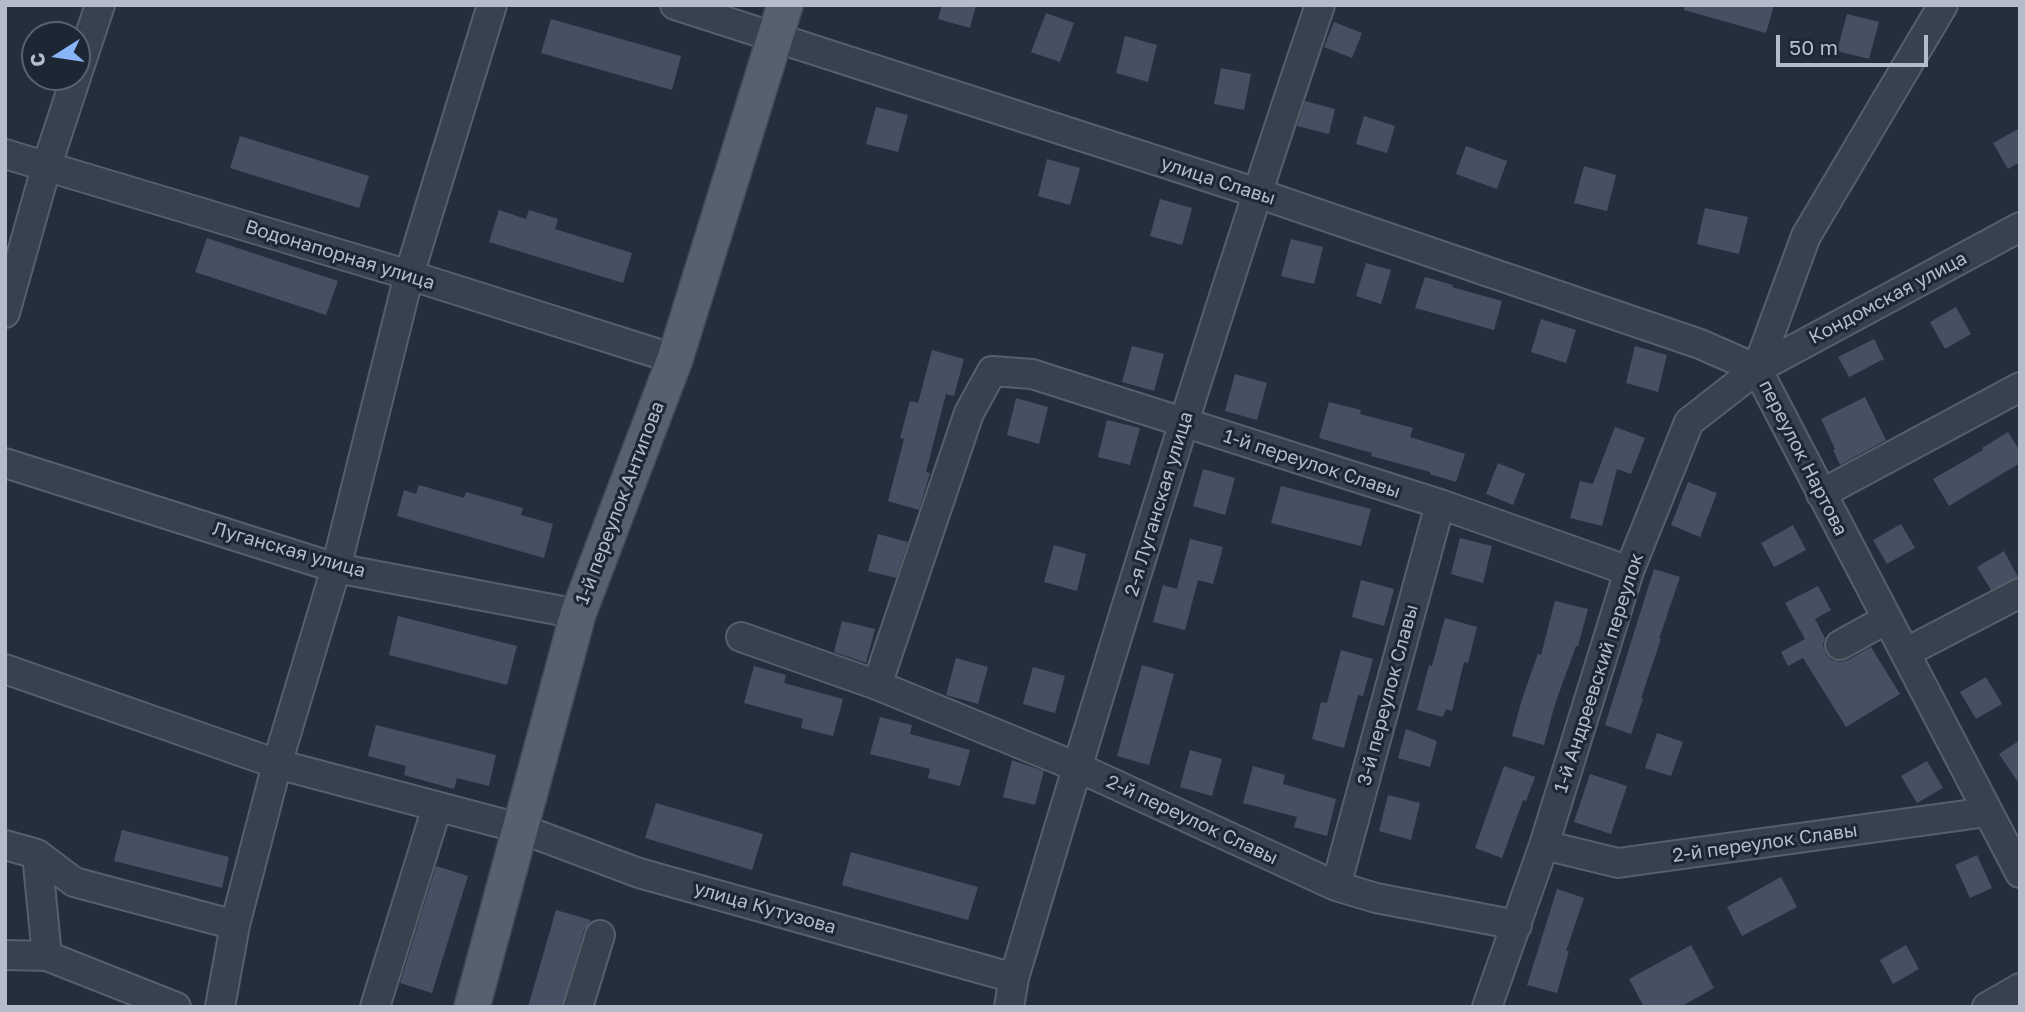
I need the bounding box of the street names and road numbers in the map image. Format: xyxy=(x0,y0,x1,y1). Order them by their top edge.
street label: улица Славы xyxy=(1158,152,1278,210)
street label: Водонапорная улица xyxy=(242,215,438,295)
street label: Кондомская улица xyxy=(1805,247,1971,349)
street label: переулок Нартова xyxy=(1754,376,1852,540)
street label: 1-й переулок Антипова xyxy=(571,398,669,608)
street label: 2-я Луганская улица xyxy=(1120,409,1198,599)
street label: 1-й переулок Славы xyxy=(1221,425,1403,503)
street label: Луганская улица xyxy=(210,517,368,583)
street label: 1-й Андреевский переулок xyxy=(1549,550,1649,796)
street label: 3-й переулок Славы xyxy=(1353,602,1423,788)
street label: 2-й переулок Славы xyxy=(1103,770,1281,870)
street label: 2-й переулок Славы xyxy=(1671,819,1859,867)
street label: улица Кутузова xyxy=(691,877,839,939)

